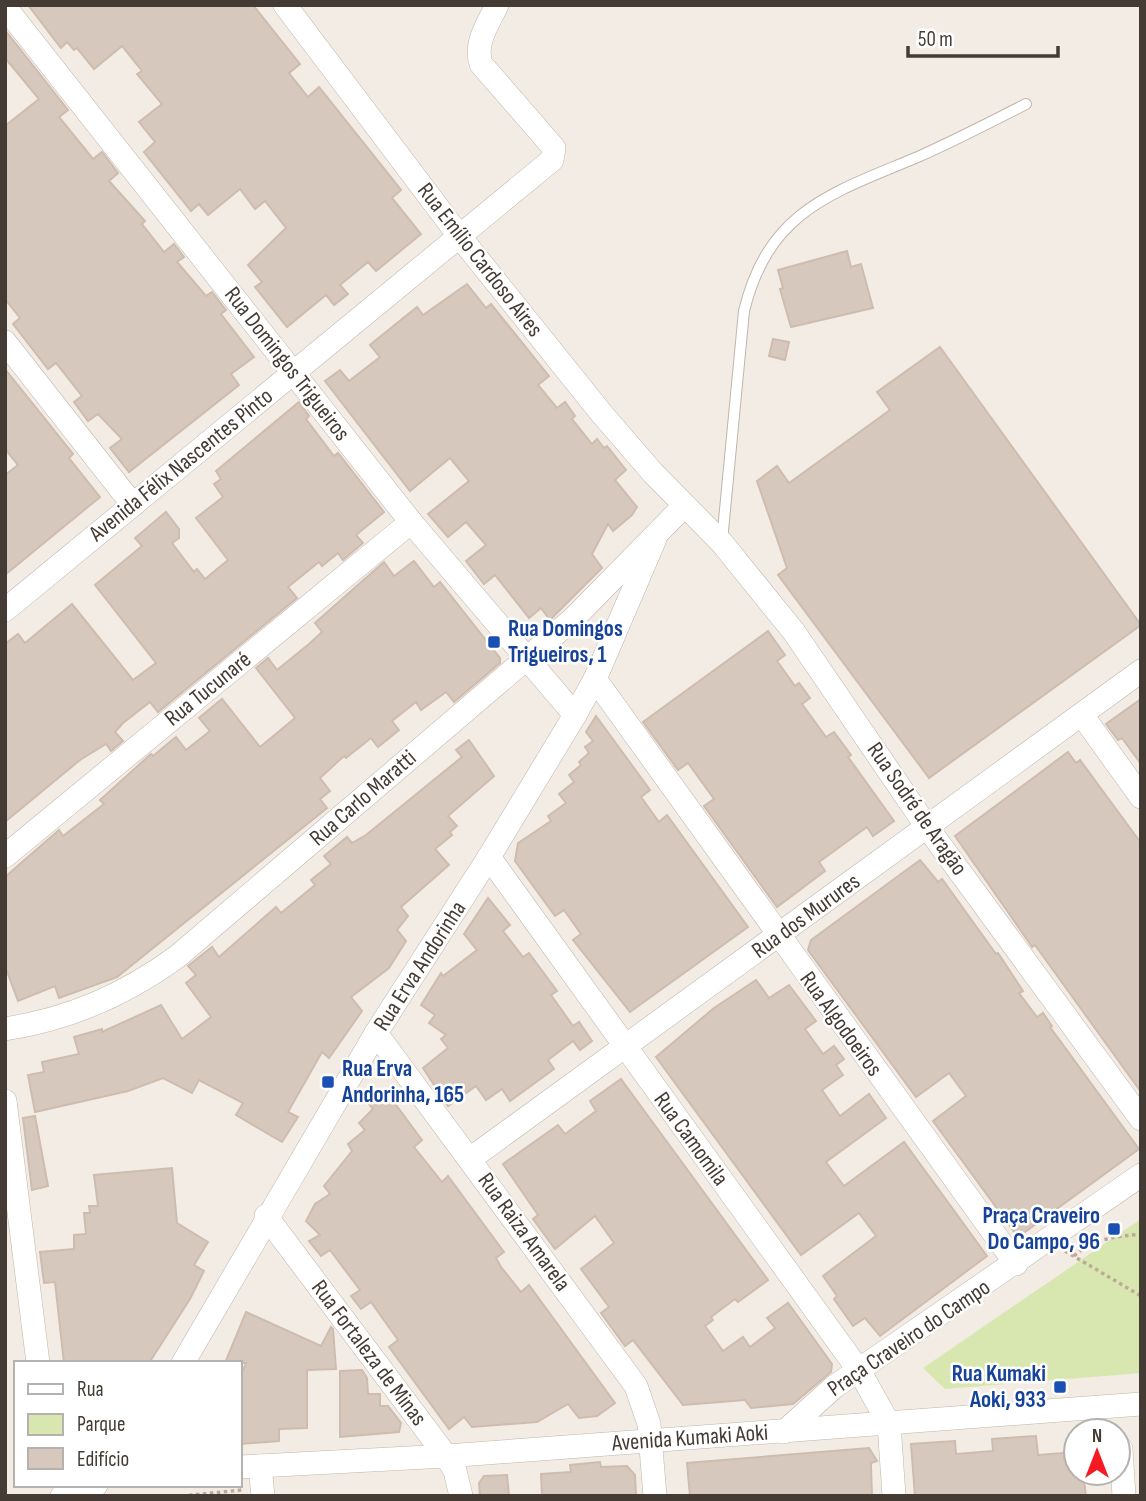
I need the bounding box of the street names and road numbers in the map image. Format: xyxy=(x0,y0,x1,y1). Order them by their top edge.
street label: Rua Emílio Cardoso Aires xyxy=(411,177,549,343)
street label: Rua Domingos Trigueiros xyxy=(218,281,356,447)
street label: Avenida Félix Nascentes Pinto xyxy=(83,382,279,548)
street label: Rua Tucunaré xyxy=(159,646,257,732)
street label: Rua Sodré de Aragão xyxy=(861,737,973,881)
street label: Rua Carlo Maratti xyxy=(304,744,422,852)
street label: Rua dos Murures xyxy=(746,867,866,965)
street label: Rua Erva Andorinha xyxy=(368,896,472,1036)
street label: Rua Algodoeiros xyxy=(794,966,888,1082)
street label: Rua Camomila xyxy=(648,1087,734,1191)
street label: Rua Raiza Amarela xyxy=(472,1167,576,1297)
street label: Praça Craveiro do Campo xyxy=(822,1273,996,1403)
street label: Rua Fortaleza de Minas xyxy=(305,1275,433,1431)
street label: Avenida Kumaki Aoki xyxy=(610,1419,769,1457)

